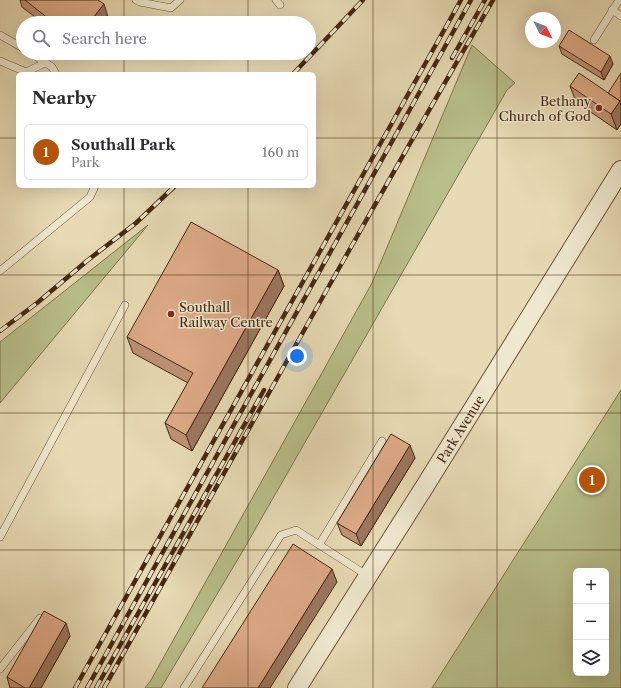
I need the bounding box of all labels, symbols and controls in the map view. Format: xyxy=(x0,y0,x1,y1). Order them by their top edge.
north arrow xyxy=(525,12,561,48)
search box xyxy=(16,16,316,60)
icon: search xyxy=(30,27,52,49)
text: Search here xyxy=(62,29,147,48)
text: Nearby xyxy=(32,88,96,108)
place label: Bethany Church of God xyxy=(499,93,592,124)
marker: Bethany Church of God xyxy=(594,103,604,113)
text: Southall Park xyxy=(71,135,175,154)
text: 1 xyxy=(43,144,49,160)
text: 160 m xyxy=(262,144,299,160)
text: Park xyxy=(71,154,99,170)
place label: Southall Railway Centre xyxy=(179,299,273,330)
marker: Southall Railway Centre xyxy=(166,309,176,319)
your location xyxy=(287,346,307,366)
street label: Park Avenue xyxy=(433,392,487,466)
pin: 1 xyxy=(579,465,605,495)
map controls xyxy=(573,568,609,676)
button: + xyxy=(573,568,609,604)
button: − xyxy=(573,604,609,640)
button: layers xyxy=(573,640,609,676)

